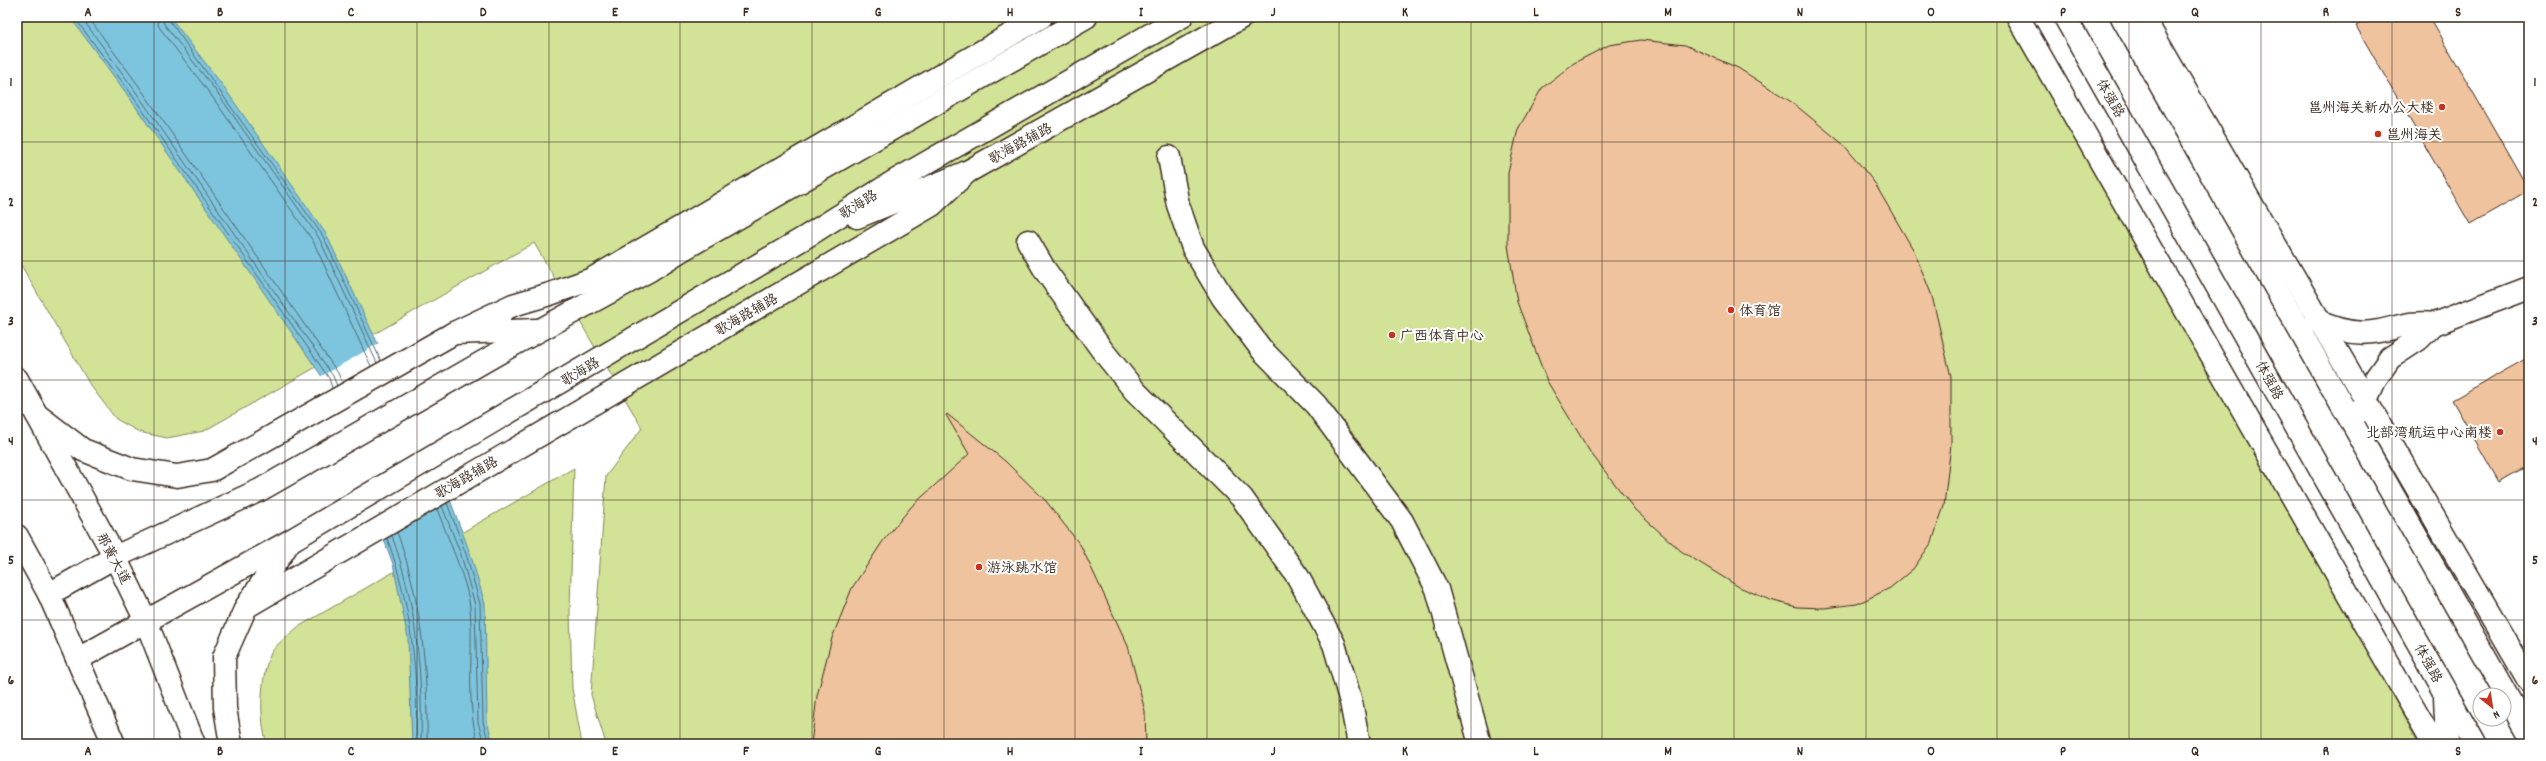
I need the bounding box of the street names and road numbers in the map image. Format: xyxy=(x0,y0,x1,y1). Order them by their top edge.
street label: 体强路 xyxy=(2090,76,2128,122)
street label: 歌海路辅路 xyxy=(986,119,1056,170)
street label: 歌海路 xyxy=(836,186,882,225)
street label: 歌海路辅路 xyxy=(712,290,782,342)
street label: 歌海路 xyxy=(558,353,604,392)
street label: 体强路 xyxy=(2249,358,2287,404)
street label: 歌海路辅路 xyxy=(432,453,502,505)
street label: 那黄大道 xyxy=(90,530,134,588)
street label: 体强路 xyxy=(2408,641,2446,687)

